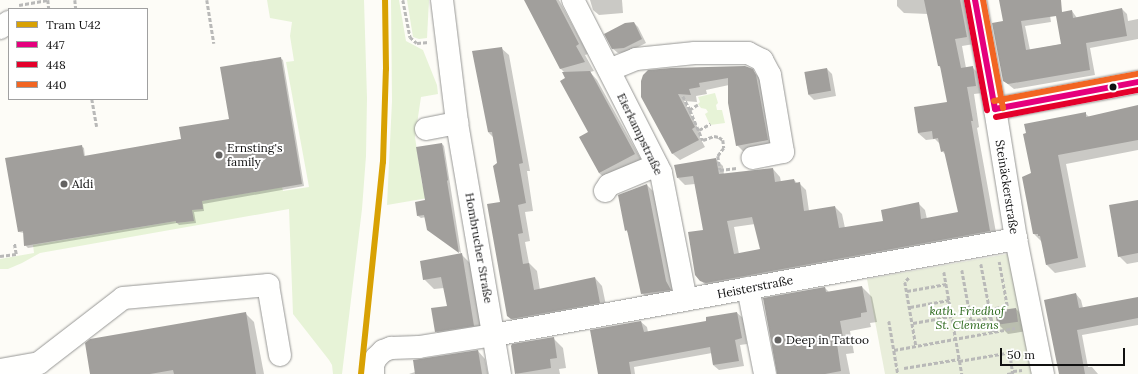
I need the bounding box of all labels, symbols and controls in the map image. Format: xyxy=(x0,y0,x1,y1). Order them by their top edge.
legend xyxy=(8,8,148,100)
text: Tram U42 xyxy=(46,17,101,32)
text: 447 xyxy=(46,37,65,52)
text: 448 xyxy=(46,57,66,72)
text: 440 xyxy=(46,77,66,92)
unlabelled marker xyxy=(1108,82,1118,92)
street label: Eierkampstraße xyxy=(614,91,666,177)
street label: Steinäckerstraße xyxy=(992,139,1022,235)
place label: Ernsting's family xyxy=(227,141,282,169)
marker: Ernsting's family xyxy=(214,150,224,160)
place label: Aldi xyxy=(72,177,93,191)
marker: Aldi xyxy=(59,179,69,189)
street label: Hombrucher Straße xyxy=(462,192,496,304)
street label: Heisterstraße xyxy=(716,273,794,301)
park label: kath. Friedhof St. Clemens xyxy=(929,304,1005,332)
place label: Deep in Tattoo xyxy=(786,333,869,347)
marker: Deep in Tattoo xyxy=(773,335,783,345)
scale bar xyxy=(1002,340,1127,366)
text: 50 m xyxy=(1007,347,1035,362)

